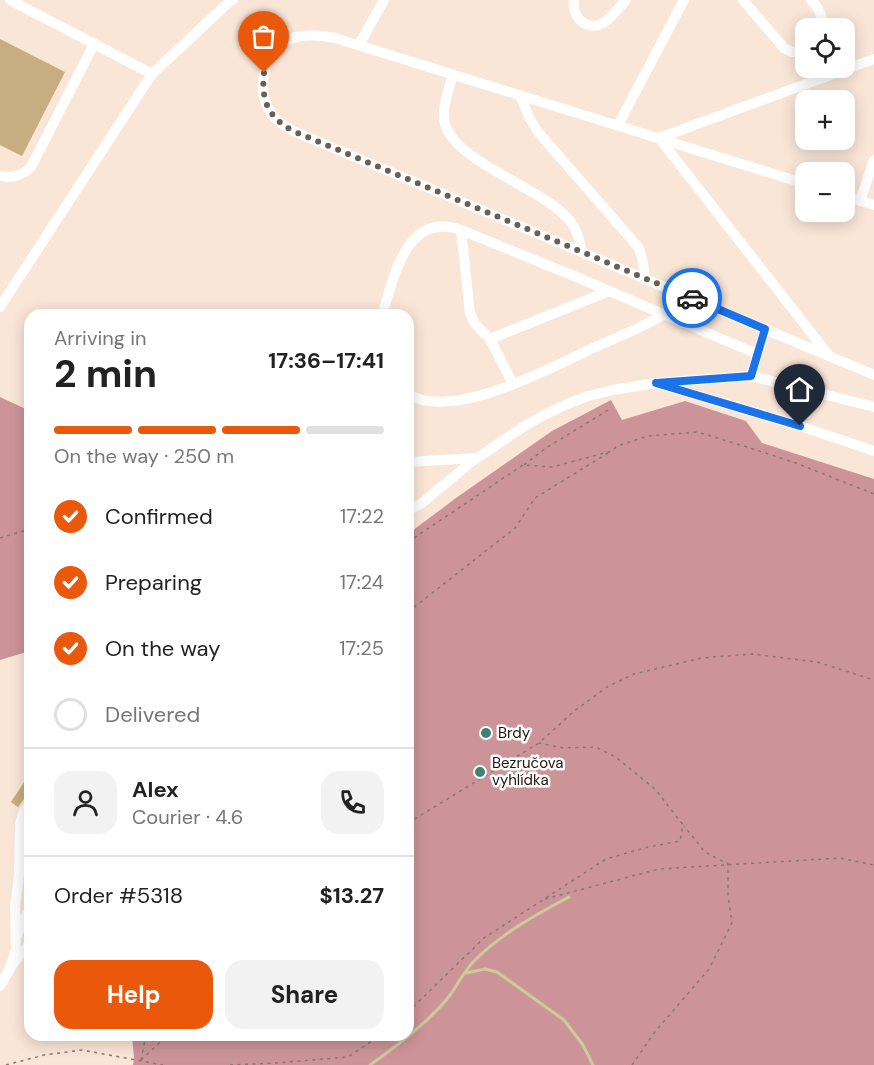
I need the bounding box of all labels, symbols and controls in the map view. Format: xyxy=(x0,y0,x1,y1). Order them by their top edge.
pin xyxy=(238,11,289,73)
map controls xyxy=(795,18,855,222)
button: locate xyxy=(795,18,855,78)
icon: bag xyxy=(247,20,280,53)
button: + xyxy=(795,90,855,150)
button: − xyxy=(795,162,855,222)
courier xyxy=(662,268,722,328)
icon: car xyxy=(676,282,709,315)
text: Arriving in xyxy=(54,325,146,351)
text: 17:36–17:41 xyxy=(268,346,384,375)
text: 2 min xyxy=(54,348,157,399)
pin xyxy=(774,364,825,426)
icon: home xyxy=(783,373,816,406)
text: On the way · 250 m xyxy=(54,443,234,469)
icon: check xyxy=(54,500,87,533)
text: Confirmed xyxy=(105,502,213,531)
text: 17:22 xyxy=(340,503,384,529)
icon: check xyxy=(54,566,87,599)
text: Preparing xyxy=(105,568,202,597)
text: 17:24 xyxy=(340,569,384,595)
icon: check xyxy=(54,632,87,665)
text: On the way xyxy=(105,634,220,663)
text: 17:25 xyxy=(339,635,384,661)
text: Delivered xyxy=(105,700,200,729)
place label: Brdy xyxy=(498,723,531,743)
marker: Brdy xyxy=(479,726,493,740)
place label: Bezručova vyhlídka xyxy=(492,753,563,790)
marker: Bezručova vyhlídka xyxy=(473,765,487,779)
button: person xyxy=(54,771,117,834)
button: phone xyxy=(321,771,384,834)
text: Alex xyxy=(132,775,179,804)
text: Courier · 4.6 xyxy=(132,804,243,830)
text: Order #5318 xyxy=(54,881,183,910)
text: $13.27 xyxy=(320,881,384,910)
button: Help xyxy=(54,960,213,1029)
button: Share xyxy=(225,960,384,1029)

